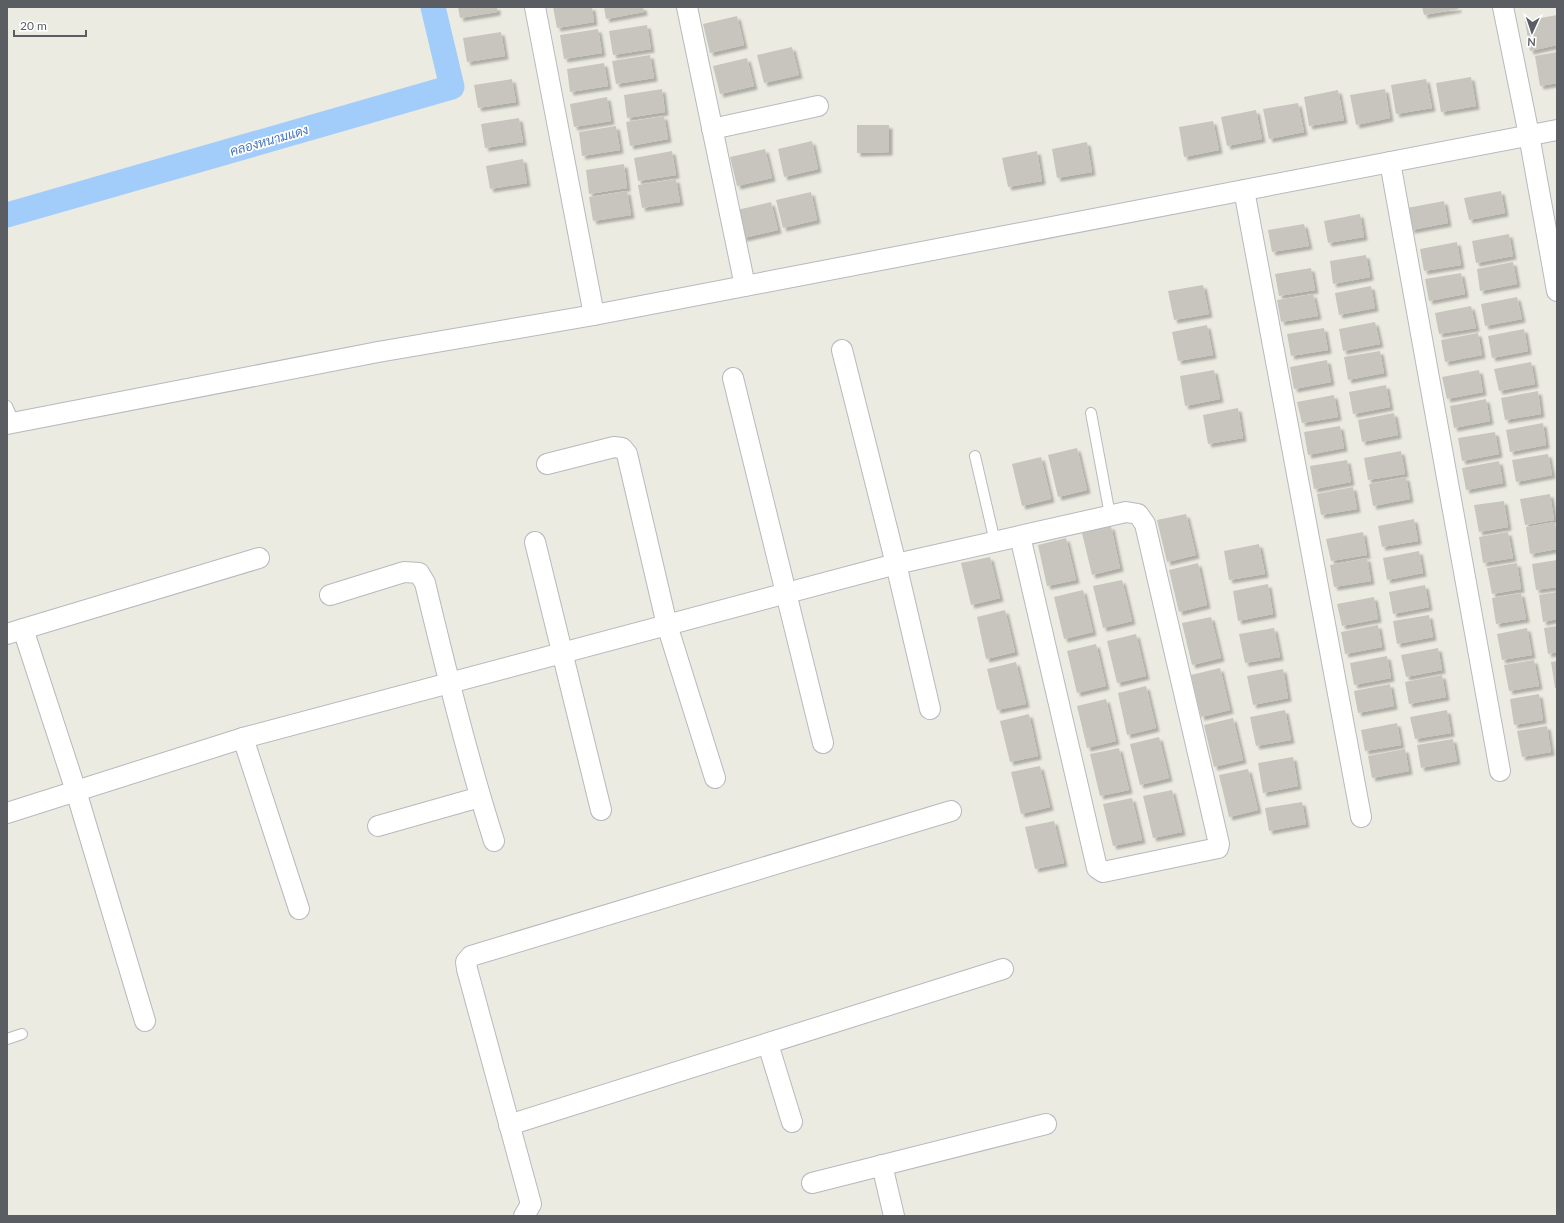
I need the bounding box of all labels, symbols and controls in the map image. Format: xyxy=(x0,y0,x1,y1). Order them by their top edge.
scale bar xyxy=(14,12,86,38)
north arrow xyxy=(1512,12,1552,52)
text: 20 m xyxy=(20,18,47,33)
text: N xyxy=(1527,36,1536,49)
water label: คลองหนามแดง xyxy=(228,121,310,159)

